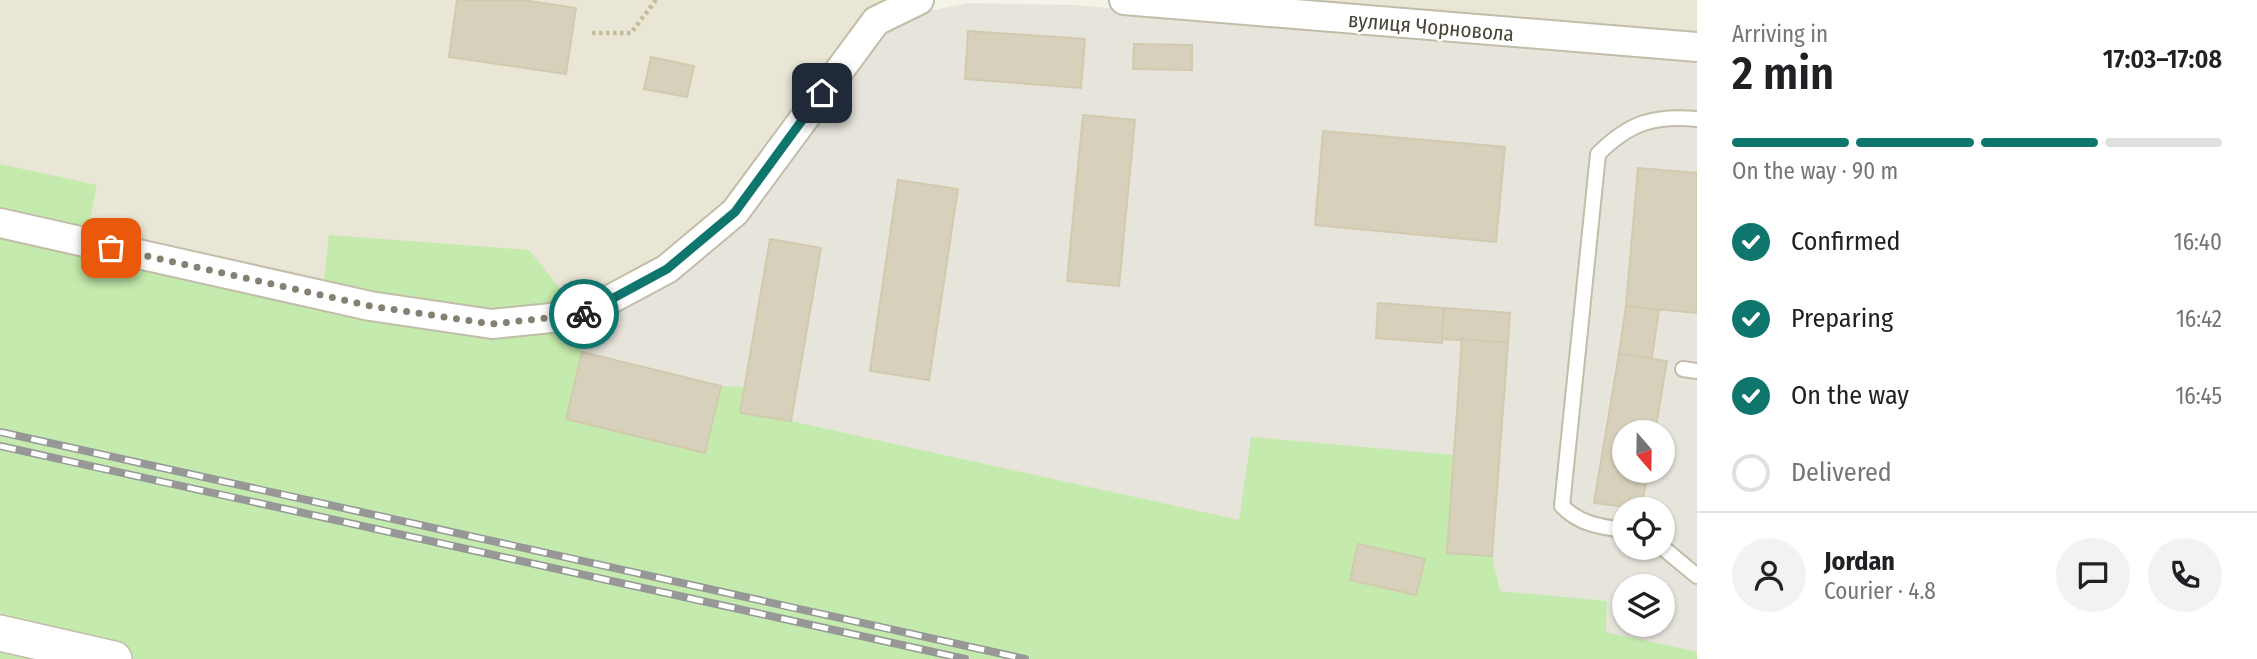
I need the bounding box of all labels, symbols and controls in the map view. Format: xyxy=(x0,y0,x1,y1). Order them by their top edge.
street label: вулиця Чорновола xyxy=(1347,7,1515,47)
text: Arriving in xyxy=(1732,20,1828,48)
text: 17:03–17:08 xyxy=(2103,44,2222,75)
text: 2 min xyxy=(1732,46,1834,101)
pin xyxy=(792,63,852,123)
icon: home xyxy=(803,74,841,112)
text: On the way · 90 m xyxy=(1732,157,1898,185)
pin xyxy=(81,218,141,278)
icon: check xyxy=(1732,223,1770,261)
text: Confirmed xyxy=(1791,226,1901,257)
text: 16:40 xyxy=(2174,228,2222,256)
icon: bag xyxy=(92,229,130,267)
courier xyxy=(549,279,619,349)
icon: bike xyxy=(565,295,603,333)
icon: check xyxy=(1732,300,1770,338)
text: Preparing xyxy=(1791,303,1893,334)
text: 16:42 xyxy=(2176,305,2222,333)
icon: check xyxy=(1732,377,1770,415)
text: On the way xyxy=(1791,380,1909,411)
text: 16:45 xyxy=(2175,382,2222,410)
north arrow xyxy=(1612,420,1675,483)
map controls xyxy=(1612,420,1675,637)
text: Delivered xyxy=(1791,457,1892,488)
button: locate xyxy=(1612,497,1675,560)
button: person xyxy=(1732,538,1806,612)
button: chat xyxy=(2056,538,2130,612)
button: phone xyxy=(2148,538,2222,612)
text: Jordan xyxy=(1824,546,1895,577)
button: layers xyxy=(1612,574,1675,637)
text: Courier · 4.8 xyxy=(1824,577,1936,605)

